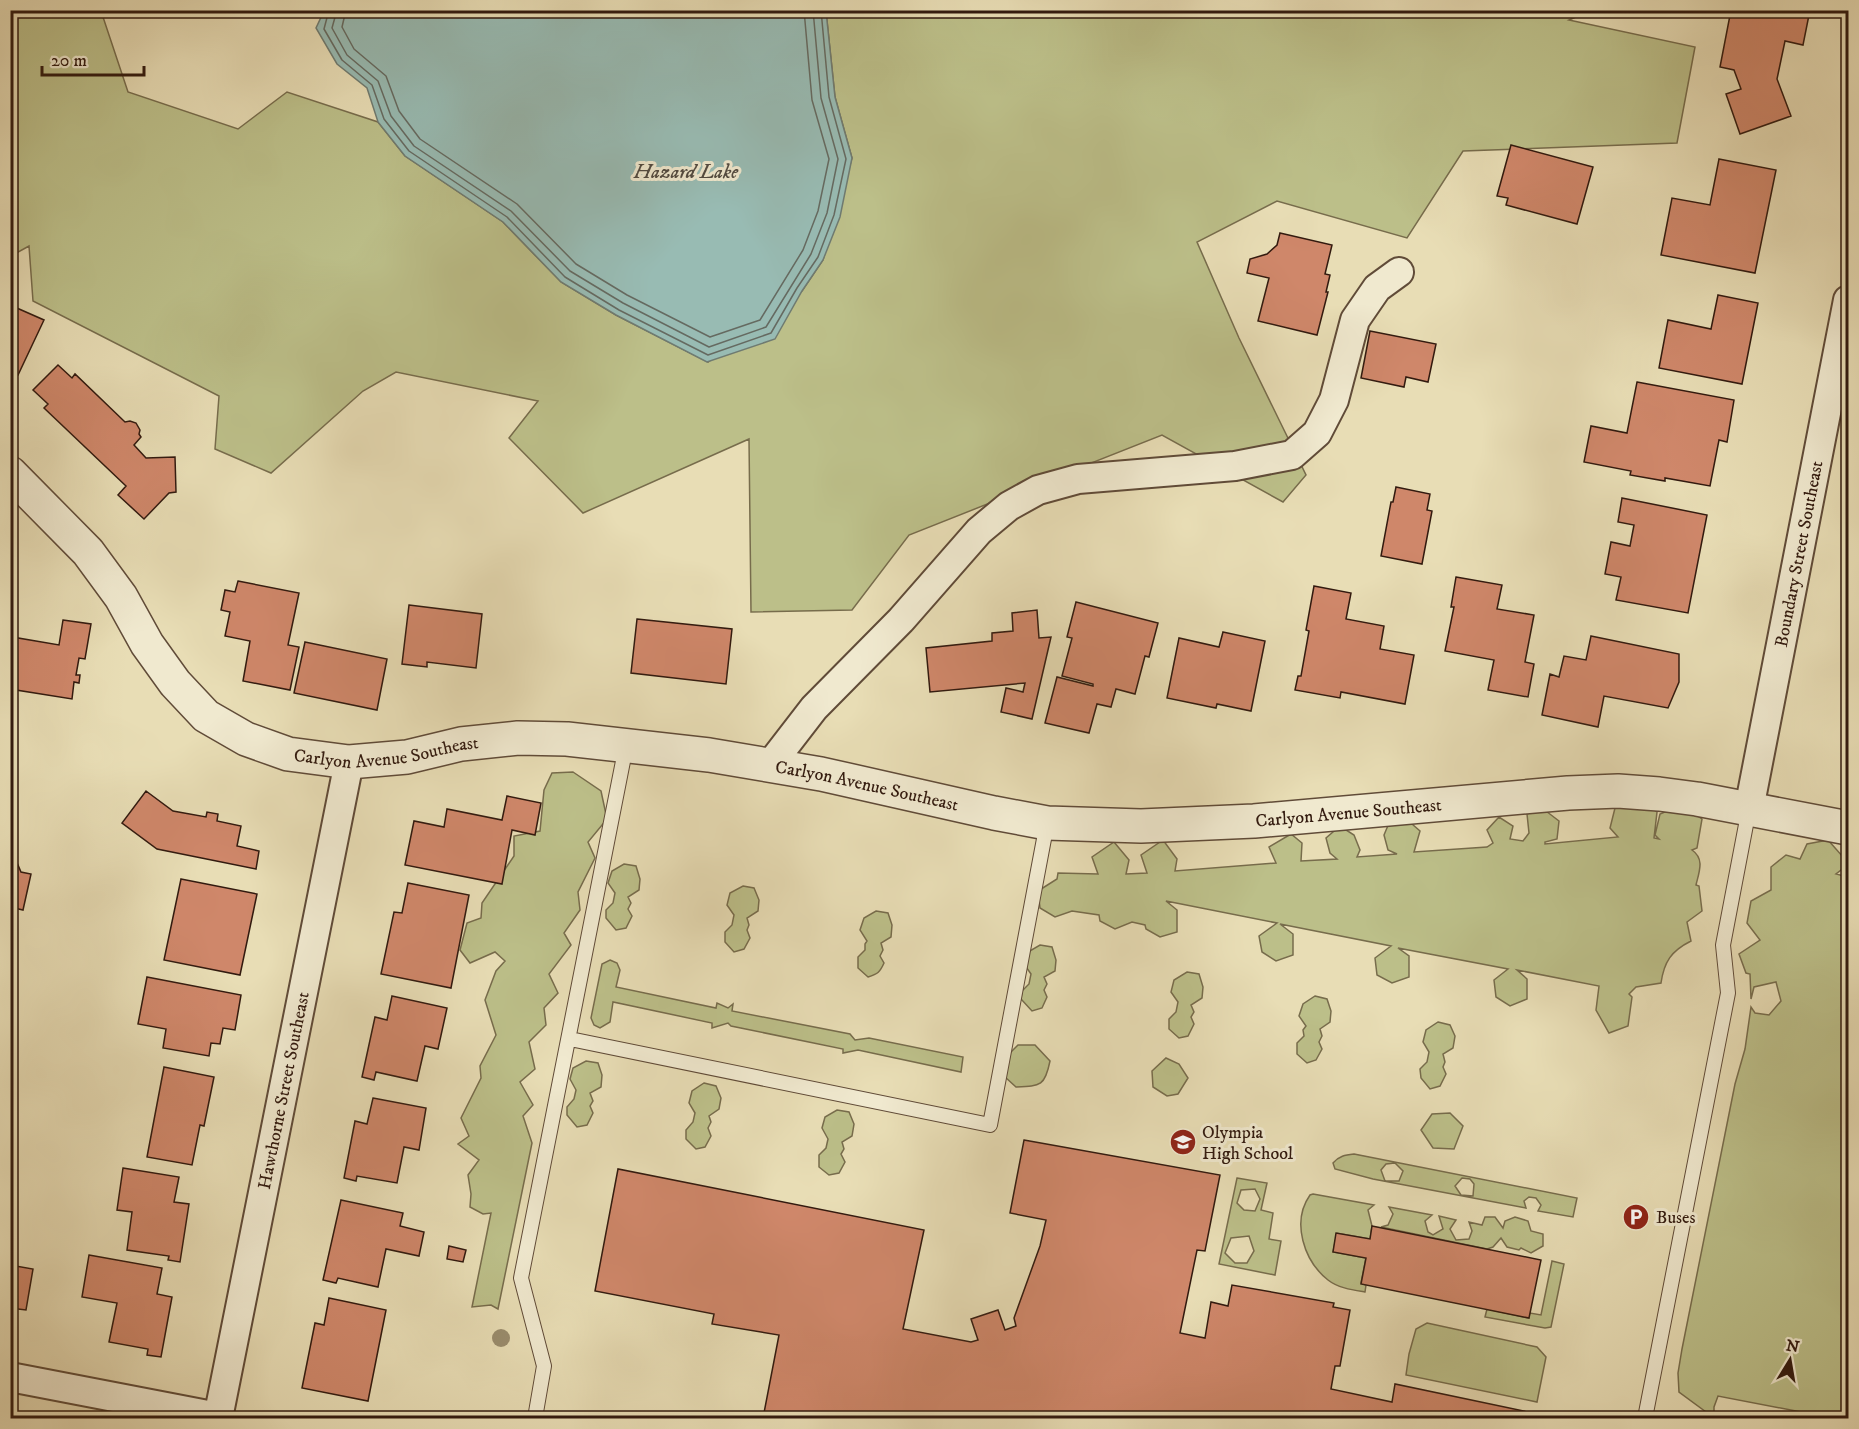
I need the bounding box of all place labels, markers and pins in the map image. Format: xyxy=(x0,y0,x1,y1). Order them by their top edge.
place label: Olympia High School xyxy=(1202,1122,1294,1165)
school or university icon: Olympia High School xyxy=(1168,1127,1198,1157)
parking icon: Buses xyxy=(1621,1202,1651,1232)
place label: Buses xyxy=(1656,1207,1696,1229)

